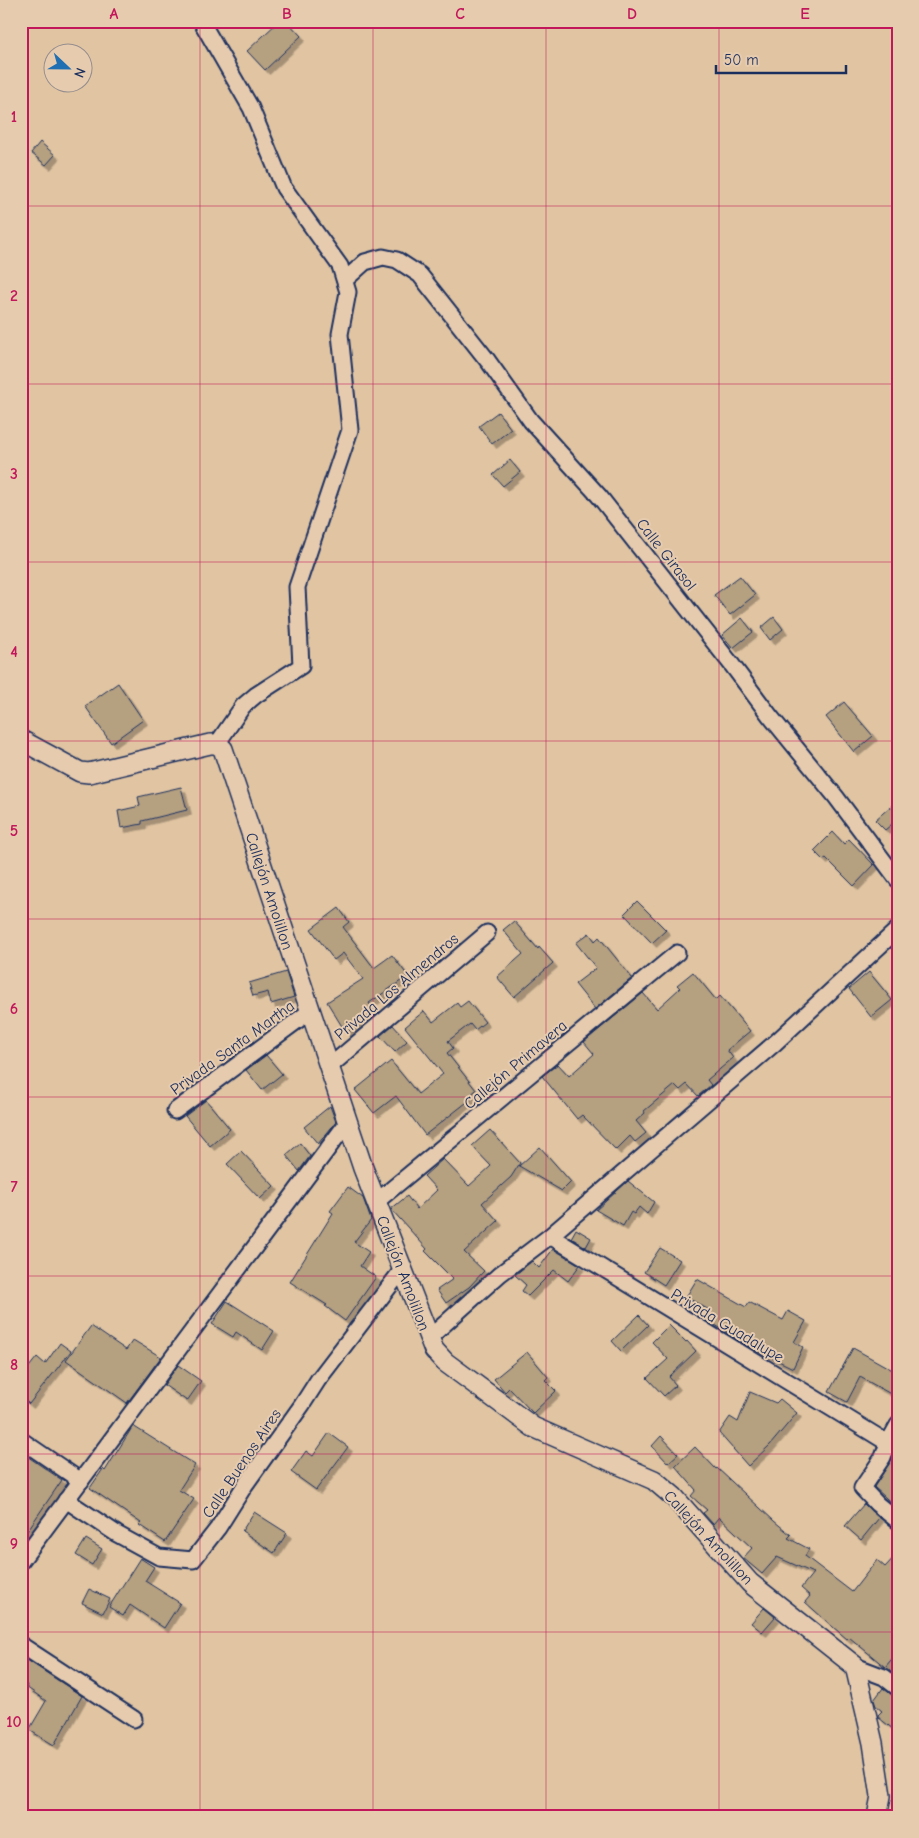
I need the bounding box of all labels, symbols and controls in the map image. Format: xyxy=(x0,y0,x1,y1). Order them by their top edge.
text: A xyxy=(110,5,119,23)
text: B xyxy=(282,5,292,23)
text: C xyxy=(455,5,465,23)
text: D xyxy=(627,5,637,23)
text: E xyxy=(800,5,810,23)
north arrow xyxy=(42,42,92,92)
scale bar xyxy=(716,42,846,74)
text: 50 m xyxy=(724,51,759,69)
text: N xyxy=(70,65,89,80)
text: 1 xyxy=(11,108,17,126)
text: 2 xyxy=(10,287,18,305)
text: 3 xyxy=(10,465,18,483)
street label: Calle Girasol xyxy=(633,515,700,594)
text: 4 xyxy=(10,643,18,661)
text: 5 xyxy=(10,822,18,840)
street label: Callejón Amolillon xyxy=(242,831,296,952)
street label: Privada Los Almendros xyxy=(331,929,463,1044)
street label: Privada Santa Martha xyxy=(167,997,298,1099)
text: 6 xyxy=(10,1000,18,1018)
street label: Callejón Primavera xyxy=(461,1017,571,1113)
text: 7 xyxy=(10,1178,18,1196)
street label: Callejón Amolillon xyxy=(373,1213,433,1334)
street label: Privada Guadalupe xyxy=(668,1285,787,1367)
text: 8 xyxy=(10,1356,18,1374)
street label: Calle Buenos Aires xyxy=(199,1405,285,1521)
street label: Callejón Amolillon xyxy=(660,1487,756,1588)
text: 9 xyxy=(10,1535,18,1553)
text: 10 xyxy=(6,1713,22,1731)

